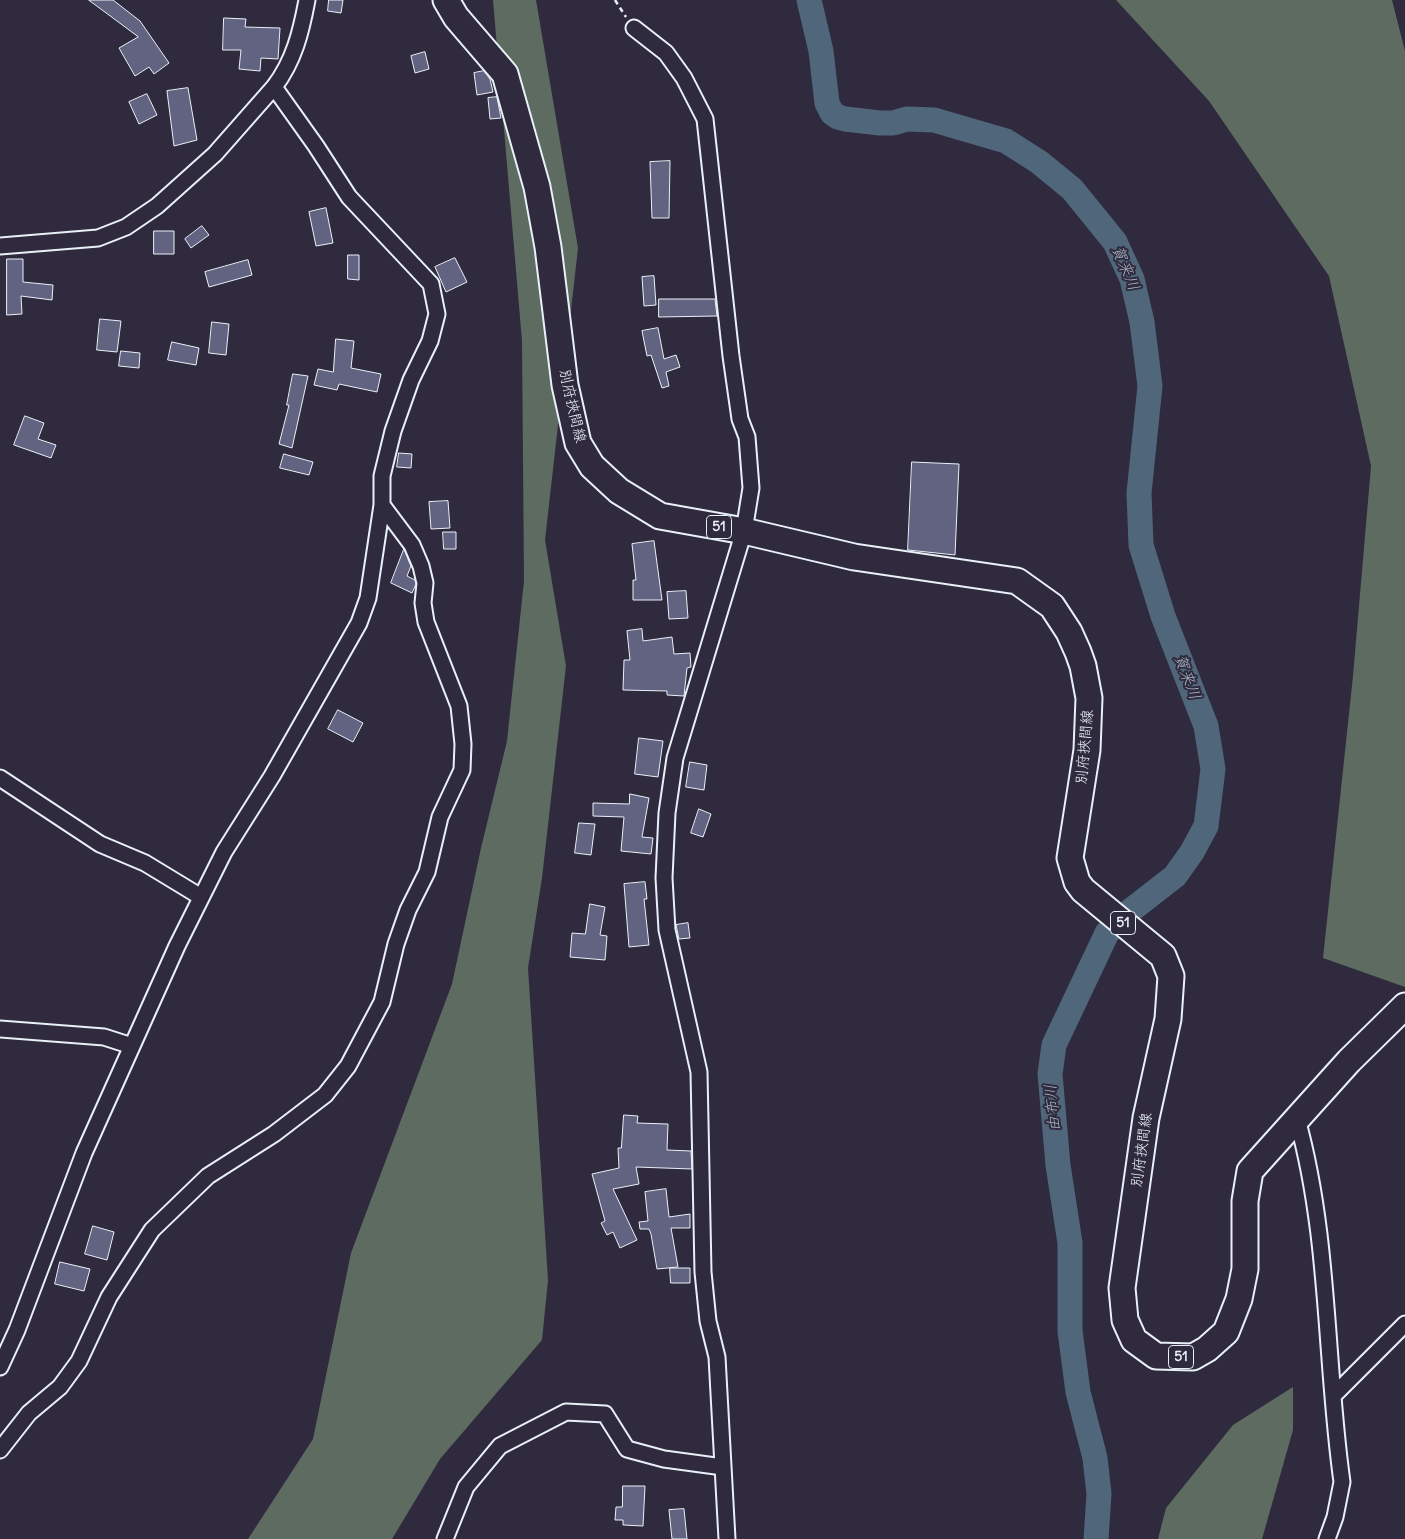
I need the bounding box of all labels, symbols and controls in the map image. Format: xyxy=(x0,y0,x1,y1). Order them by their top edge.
water label: 賀来川 xyxy=(1107,242,1143,294)
street label: 別府挾間線 xyxy=(555,367,589,445)
road number: 51 xyxy=(706,516,732,538)
water label: 賀来川 xyxy=(1169,651,1205,703)
street label: 別府挾間線 xyxy=(1073,709,1097,785)
road number: 51 xyxy=(1110,911,1136,934)
water label: 由布川 xyxy=(1041,1083,1065,1133)
street label: 別府挾間線 xyxy=(1128,1112,1156,1188)
road number: 51 xyxy=(1168,1345,1194,1368)

